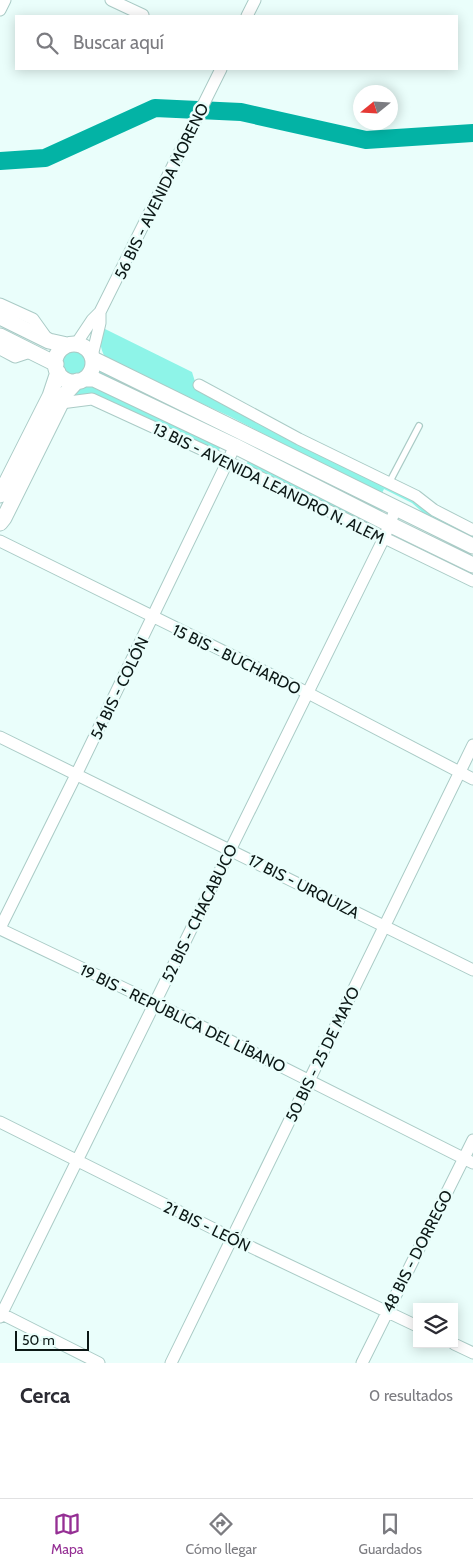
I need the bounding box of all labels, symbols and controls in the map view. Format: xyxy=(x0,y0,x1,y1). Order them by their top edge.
search box xyxy=(15,15,458,70)
icon: search xyxy=(33,29,61,57)
text: Buscar aquí xyxy=(73,31,164,54)
north arrow xyxy=(353,85,398,130)
street label: 56 BIS - AVENIDA MORENO xyxy=(110,100,212,282)
street label: 13 BIS - AVENIDA LEANDRO N. ALEM xyxy=(150,419,388,548)
street label: 15 BIS - BUCHARDO xyxy=(170,620,304,699)
street label: 54 BIS - COLÓN xyxy=(86,634,152,743)
street label: 52 BIS - CHACABUCO xyxy=(158,841,241,985)
street label: 17 BIS - URQUIZA xyxy=(245,850,362,923)
street label: 19 BIS - REPÚBLICA DEL LÍBANO xyxy=(77,960,289,1077)
street label: 50 BIS - 25 DE MAYO xyxy=(281,984,363,1125)
street label: 48 BIS - DORREGO xyxy=(378,1187,456,1315)
street label: 21 BIS - LEÓN xyxy=(160,1197,253,1256)
map controls xyxy=(413,1303,458,1348)
button: layers xyxy=(413,1303,458,1348)
scale bar xyxy=(15,1328,89,1351)
text: 50 m xyxy=(22,1331,55,1349)
text: Cerca xyxy=(20,1383,70,1408)
text: 0 resultados xyxy=(369,1386,453,1405)
tab: Mapa xyxy=(51,1510,84,1558)
tab: Cómo llegar xyxy=(186,1510,257,1558)
tab: Guardados xyxy=(359,1510,422,1558)

